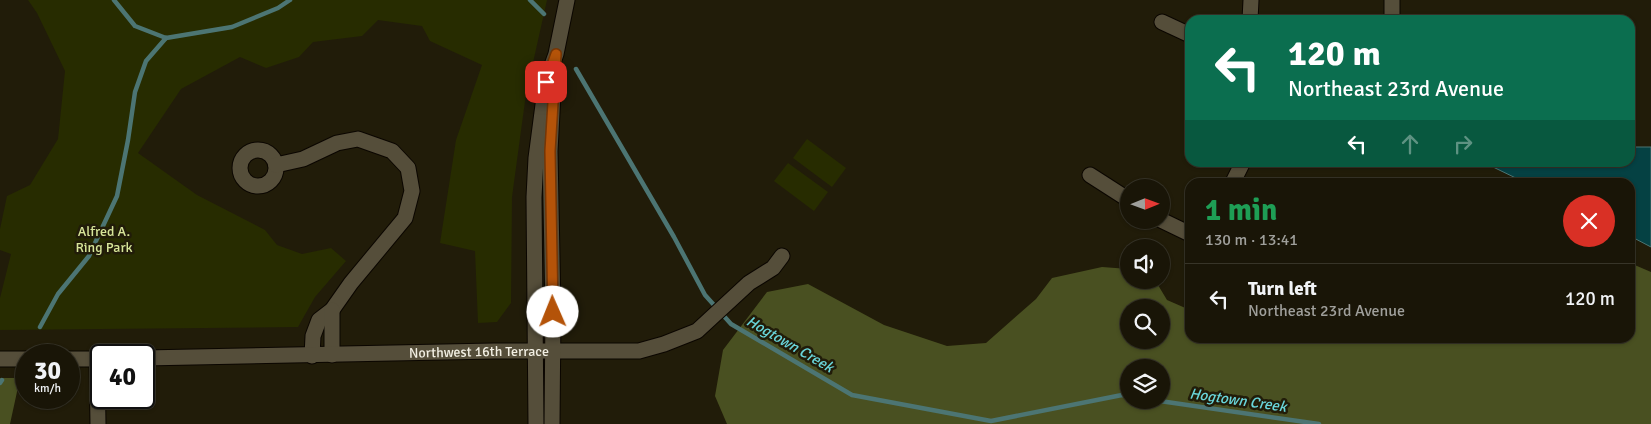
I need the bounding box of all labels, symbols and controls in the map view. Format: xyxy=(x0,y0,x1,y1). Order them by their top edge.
text: 120 m xyxy=(1288,32,1381,75)
icon: left xyxy=(1205,35,1270,100)
pin xyxy=(525,61,567,103)
icon: arrive xyxy=(532,68,560,96)
text: Northeast 23rd Avenue xyxy=(1288,75,1504,102)
icon: left xyxy=(1343,130,1371,158)
icon: ahead xyxy=(1396,130,1424,158)
icon: right xyxy=(1449,130,1477,158)
north arrow xyxy=(1120,179,1170,229)
map controls xyxy=(1120,179,1170,409)
text: 1 min xyxy=(1205,192,1277,229)
button: close xyxy=(1563,195,1615,247)
park label: Alfred A. Ring Park xyxy=(75,223,133,256)
text: 130 m · 13:41 xyxy=(1205,230,1298,250)
button: sound xyxy=(1120,239,1170,289)
text: Turn left xyxy=(1248,277,1317,301)
position arrow xyxy=(526,285,578,337)
icon: left xyxy=(1205,285,1233,313)
text: 120 m xyxy=(1565,287,1615,311)
button: search xyxy=(1120,299,1170,349)
text: Northeast 23rd Avenue xyxy=(1248,301,1405,321)
water label: Hogtown Creek xyxy=(743,312,838,377)
street label: Northwest 16th Terrace xyxy=(409,342,549,361)
speed limit sign: 40 xyxy=(90,344,155,409)
text: 30 xyxy=(34,355,61,386)
button: layers xyxy=(1120,359,1170,409)
text: km/h xyxy=(34,381,61,396)
water label: Hogtown Creek xyxy=(1188,384,1289,416)

